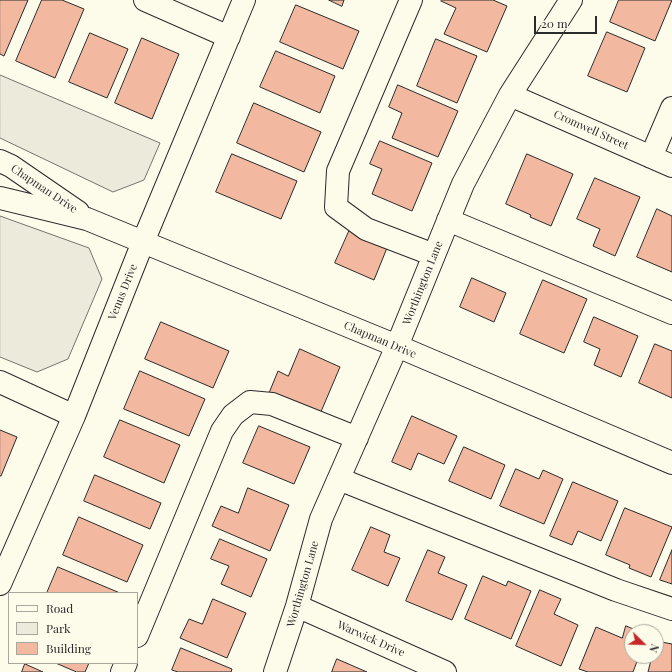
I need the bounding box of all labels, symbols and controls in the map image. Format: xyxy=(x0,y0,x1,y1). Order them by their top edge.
scale bar xyxy=(536,8,599,34)
text: 20 m xyxy=(541,15,568,31)
street label: Cromwell Street xyxy=(552,108,630,152)
street label: Chapman Drive xyxy=(8,162,80,216)
street label: Worthington Lane xyxy=(400,239,446,327)
street label: Venus Drive xyxy=(106,262,140,322)
street label: Chapman Drive xyxy=(342,319,418,361)
street label: Worthington Lane xyxy=(284,539,322,629)
legend xyxy=(8,592,138,664)
text: Road xyxy=(46,600,73,616)
street label: Warwick Drive xyxy=(335,618,407,660)
text: Park xyxy=(46,620,71,636)
north arrow xyxy=(624,624,664,664)
text: Building xyxy=(46,640,91,656)
text: N xyxy=(646,642,663,655)

